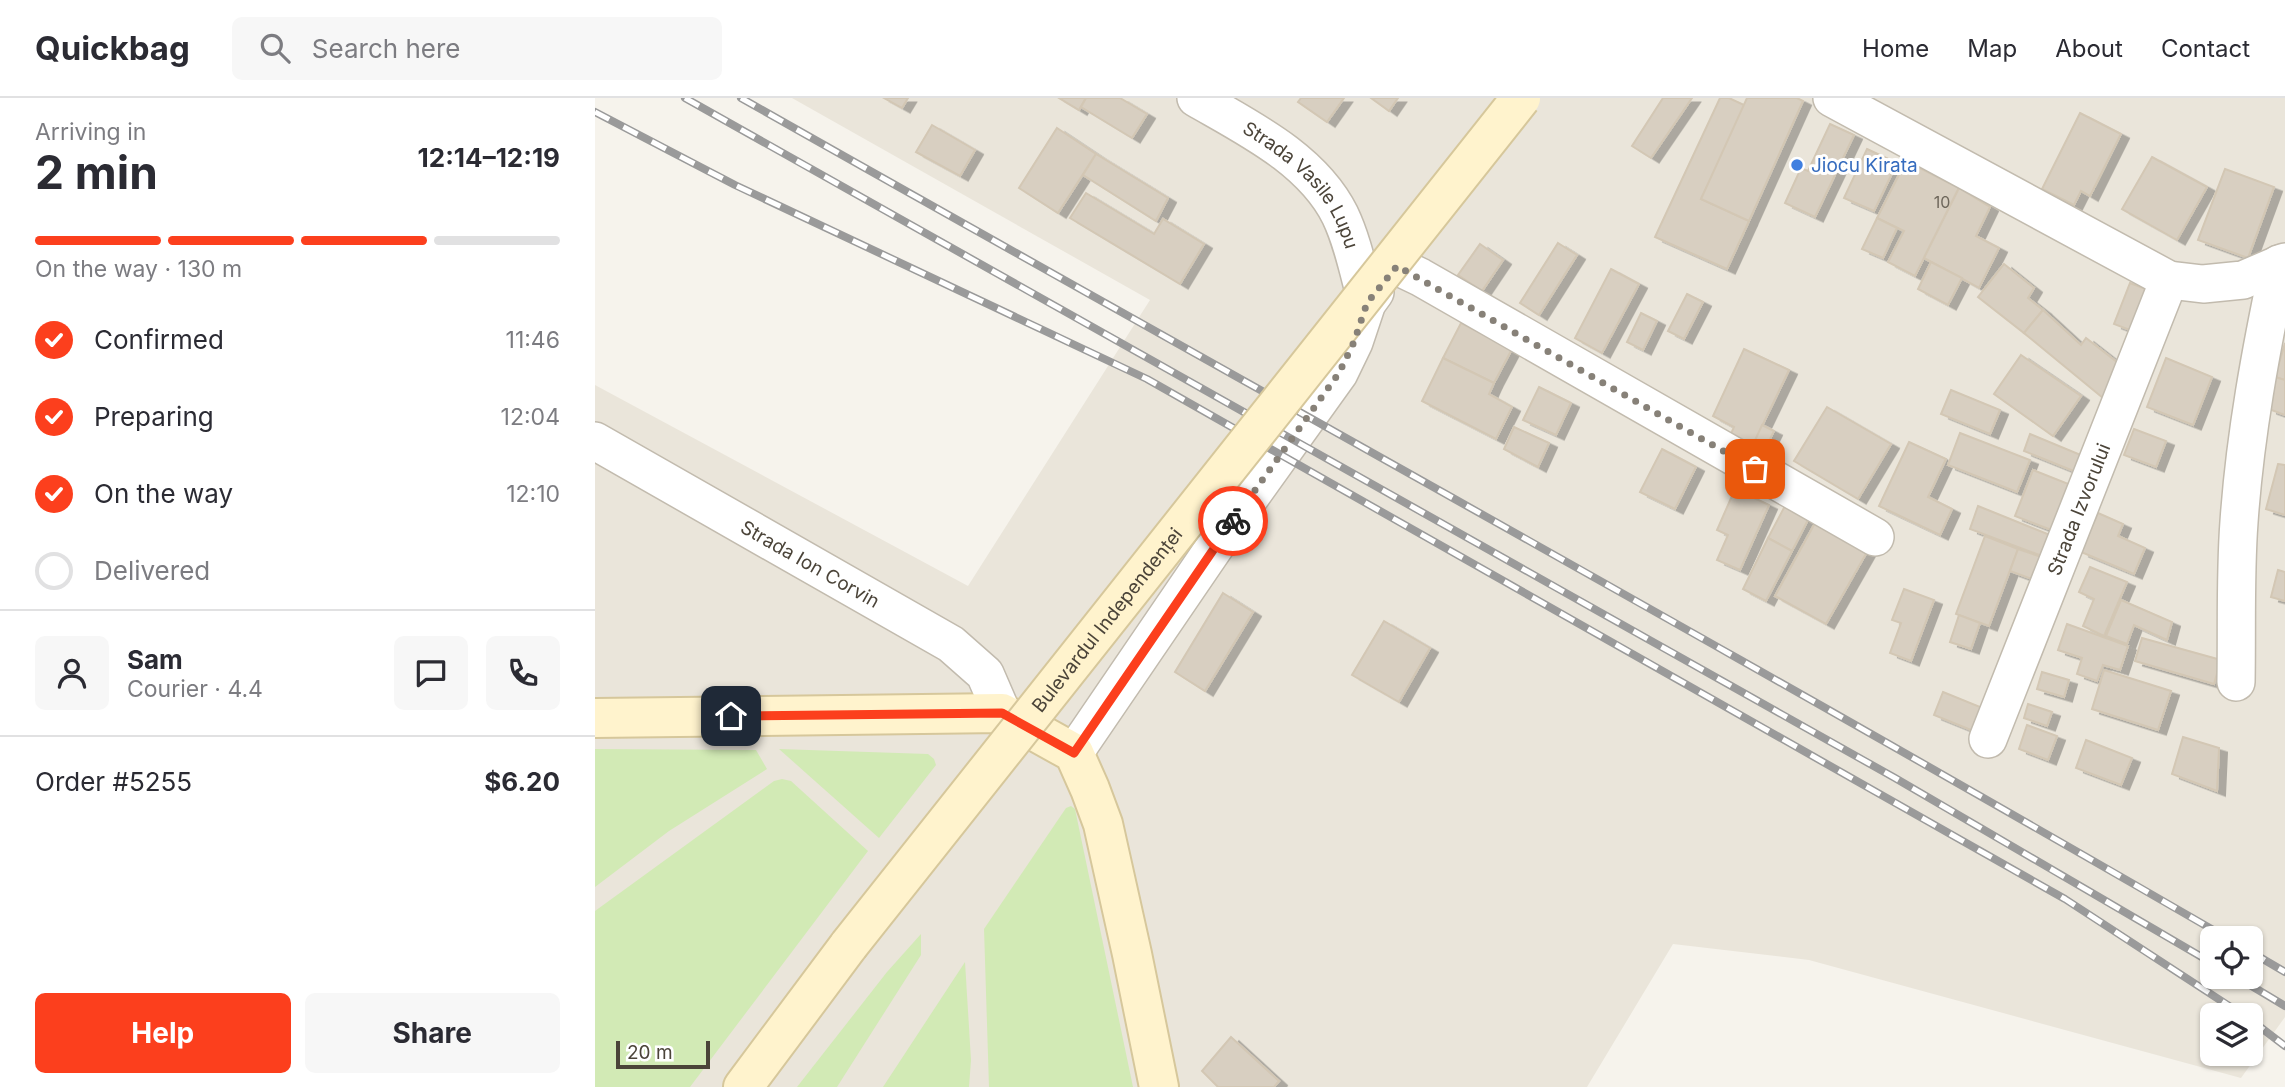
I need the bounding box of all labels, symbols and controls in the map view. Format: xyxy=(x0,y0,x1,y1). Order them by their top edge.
search box xyxy=(232,17,722,80)
text: Quickbag xyxy=(35,28,190,68)
icon: search xyxy=(256,29,294,67)
text: Search here xyxy=(312,33,460,64)
text: Home xyxy=(1862,34,1929,63)
text: Map xyxy=(1967,34,2017,63)
text: About xyxy=(2055,34,2123,63)
text: Contact xyxy=(2161,34,2250,63)
street label: Strada Vasile Lupu xyxy=(1239,117,1363,252)
text: Arriving in xyxy=(35,118,146,146)
text: 12:14–12:19 xyxy=(418,142,560,173)
text: 2 min xyxy=(35,144,158,200)
place label: Jiocu Kirata xyxy=(1811,154,1918,177)
marker: Jiocu Kirata xyxy=(1789,157,1805,173)
house number: 10 xyxy=(1934,192,1950,212)
text: On the way · 130 m xyxy=(35,255,242,283)
icon: check xyxy=(35,321,73,359)
text: Confirmed xyxy=(94,324,224,355)
text: 11:46 xyxy=(506,326,560,354)
icon: check xyxy=(35,398,73,436)
text: Preparing xyxy=(94,401,214,432)
text: 12:04 xyxy=(501,403,560,431)
pin xyxy=(1725,439,1785,499)
street label: Strada Izvorului xyxy=(2043,440,2115,579)
icon: bag xyxy=(1736,450,1774,488)
icon: check xyxy=(35,475,73,513)
text: On the way xyxy=(94,478,233,509)
text: 12:10 xyxy=(506,480,560,508)
courier xyxy=(1198,486,1268,556)
icon: bike xyxy=(1214,502,1252,540)
street label: Strada Ion Corvin xyxy=(737,516,884,613)
street label: Bulevardul Independenței xyxy=(1027,523,1187,717)
text: Delivered xyxy=(94,555,210,586)
button: person xyxy=(35,636,109,710)
button: chat xyxy=(394,636,468,710)
button: phone xyxy=(486,636,560,710)
text: Sam xyxy=(127,644,183,675)
text: Courier · 4.4 xyxy=(127,675,263,703)
pin xyxy=(701,686,761,746)
icon: home xyxy=(712,697,750,735)
text: Order #5255 xyxy=(35,766,192,797)
text: $6.20 xyxy=(484,766,560,797)
map controls xyxy=(2200,926,2263,1066)
button: locate xyxy=(2200,926,2263,989)
button: Help xyxy=(35,993,291,1073)
button: Share xyxy=(305,993,560,1073)
button: layers xyxy=(2200,1003,2263,1066)
scale bar xyxy=(616,1038,711,1070)
text: 20 m xyxy=(627,1041,673,1064)

